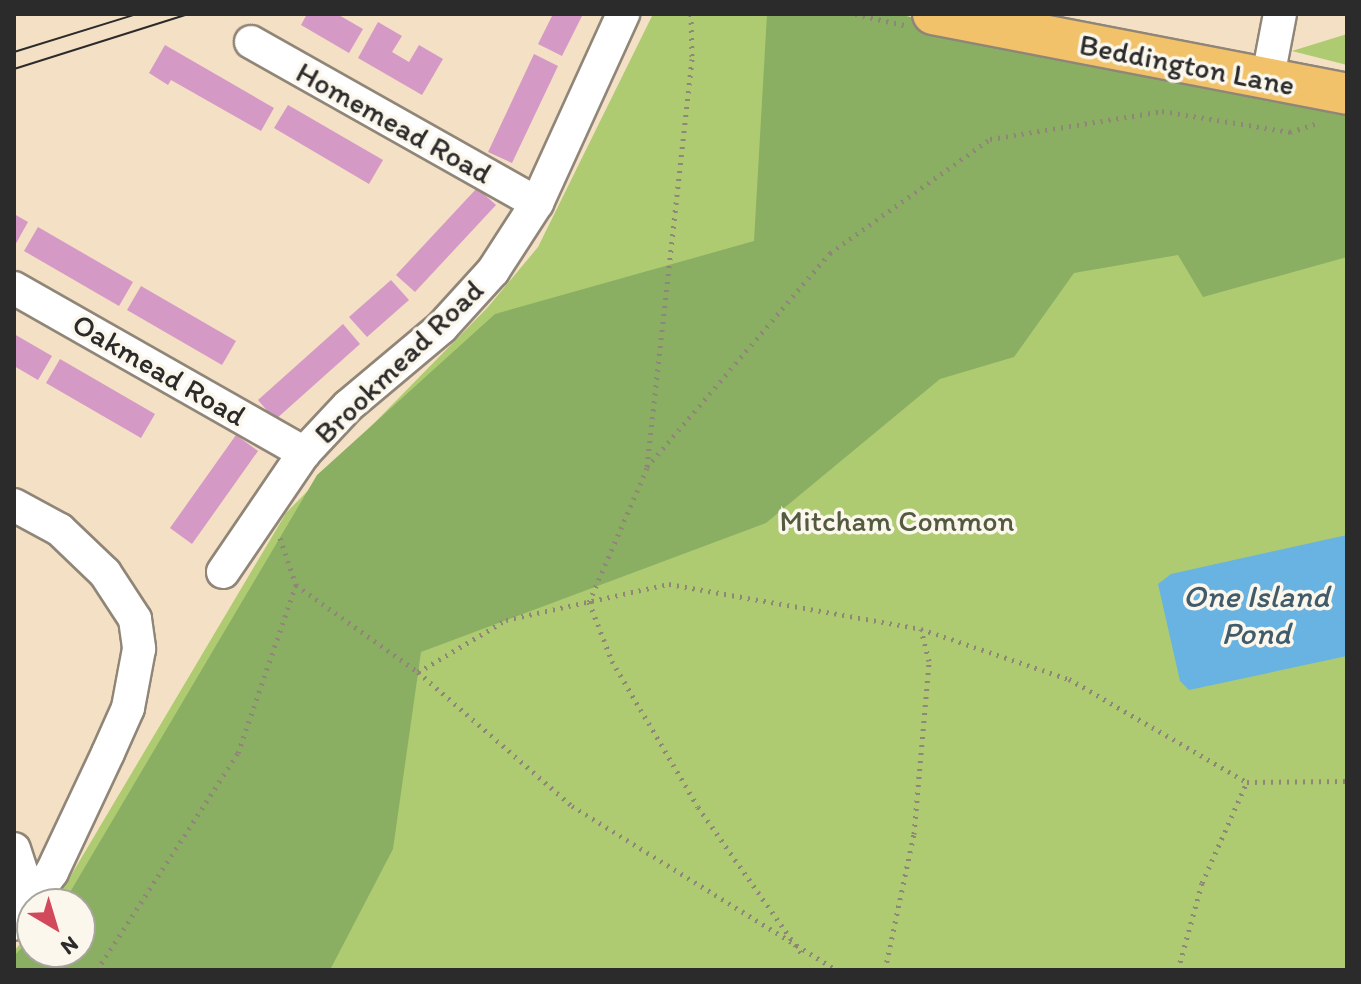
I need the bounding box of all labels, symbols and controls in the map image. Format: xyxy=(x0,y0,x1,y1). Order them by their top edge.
street label: Beddington Lane xyxy=(1076,26,1298,104)
street label: Homemead Road xyxy=(290,55,498,191)
street label: Brookmead Road xyxy=(307,272,491,452)
street label: Oakmead Road xyxy=(66,306,252,434)
park label: Mitcham Common xyxy=(779,503,1015,539)
water label: One Island Pond xyxy=(1180,578,1332,653)
north arrow xyxy=(16,888,96,968)
text: N xyxy=(56,931,84,961)

